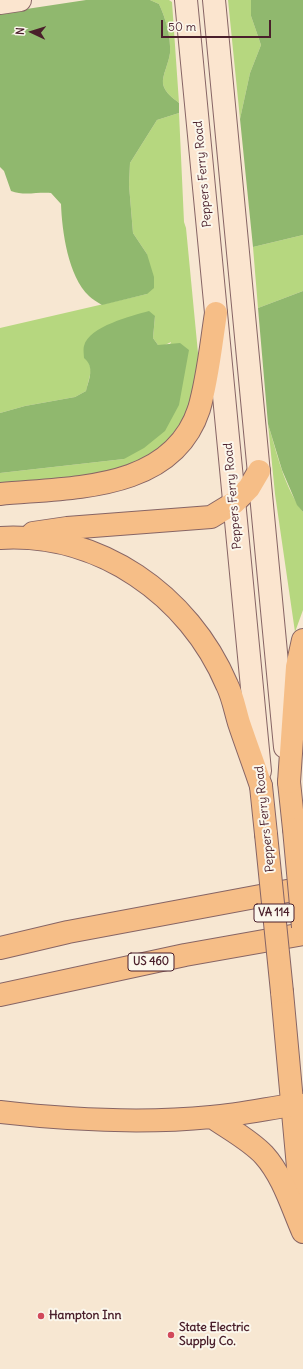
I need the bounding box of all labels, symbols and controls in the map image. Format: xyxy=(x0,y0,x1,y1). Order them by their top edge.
north arrow xyxy=(12,12,52,52)
scale bar xyxy=(163,12,273,38)
text: 50 m xyxy=(168,19,196,34)
text: N xyxy=(13,27,27,35)
street label: Peppers Ferry Road xyxy=(191,120,215,228)
street label: Peppers Ferry Road xyxy=(221,442,245,550)
street label: Peppers Ferry Road xyxy=(252,765,278,873)
road number: VA 114 xyxy=(254,904,294,922)
road number: US 460 xyxy=(128,953,174,971)
place label: Hampton Inn xyxy=(49,1309,121,1323)
marker: Hampton Inn xyxy=(36,1311,46,1321)
place label: State Electric Supply Co. xyxy=(179,1321,250,1349)
marker: State Electric Supply Co. xyxy=(166,1330,176,1340)

